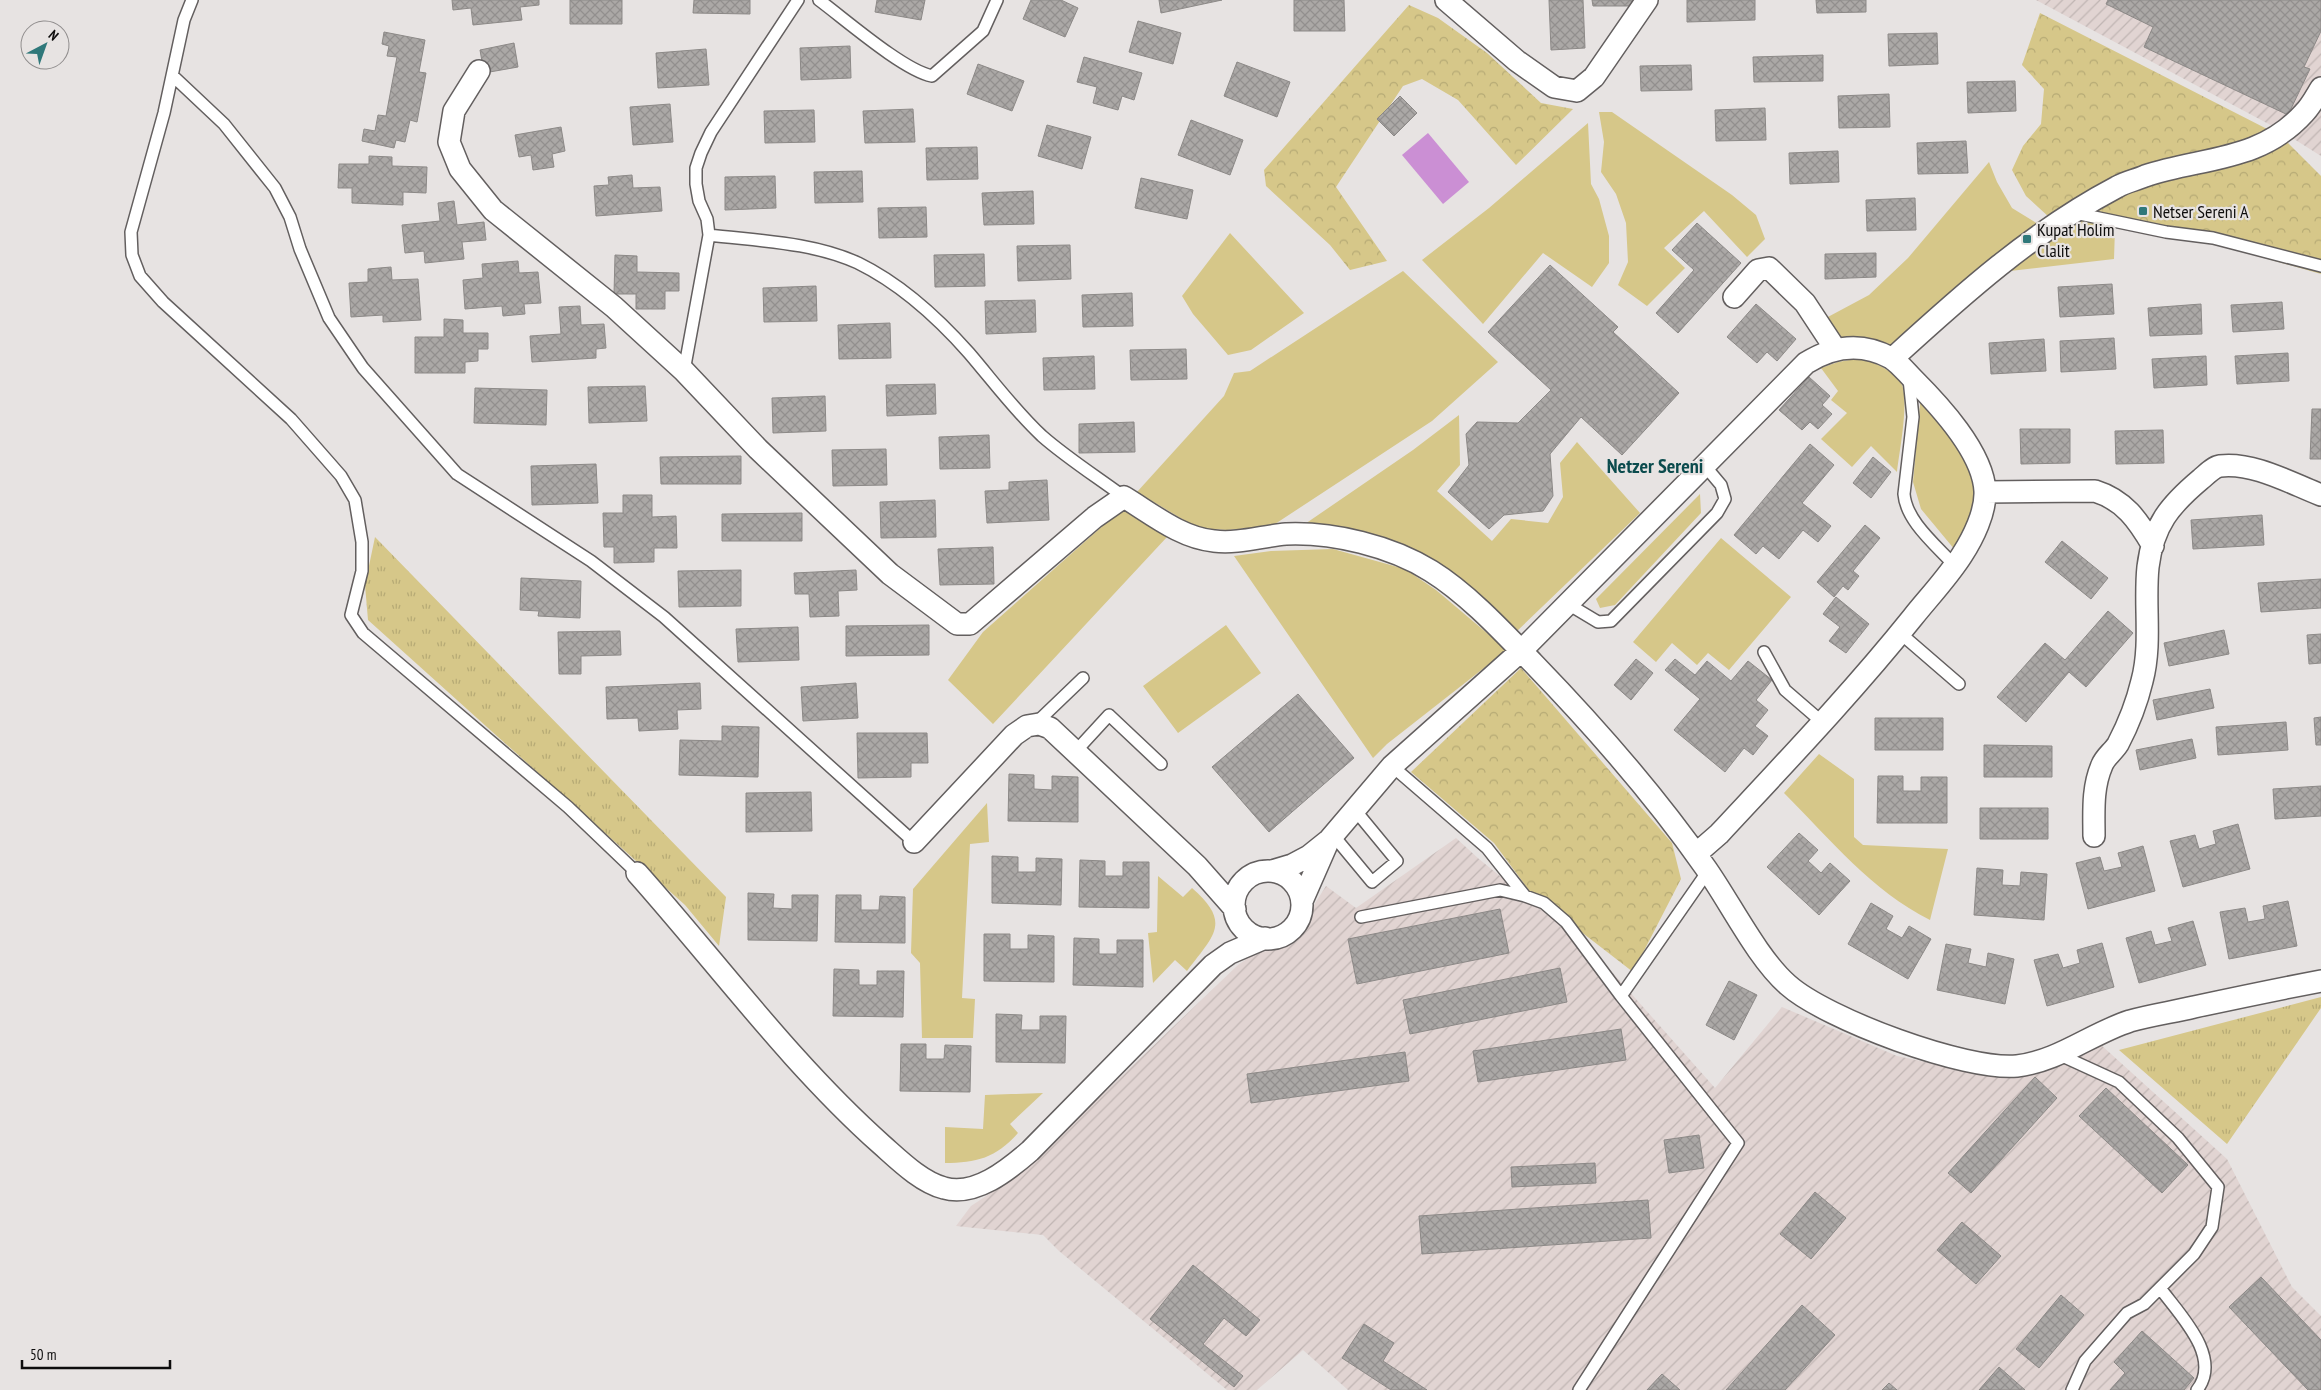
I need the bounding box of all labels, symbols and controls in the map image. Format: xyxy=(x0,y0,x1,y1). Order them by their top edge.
north arrow xyxy=(20,20,70,70)
text: N xyxy=(45,26,62,44)
place label: Netser Sereni A xyxy=(2153,200,2249,223)
marker: Netser Sereni A xyxy=(2137,205,2149,217)
place label: Kupat Holim Clalit xyxy=(2037,218,2114,262)
marker: Kupat Holim Clalit xyxy=(2021,233,2033,245)
district label: Netzer Sereni xyxy=(1607,453,1703,479)
scale bar xyxy=(22,1338,170,1370)
text: 50 m xyxy=(30,1345,56,1364)

